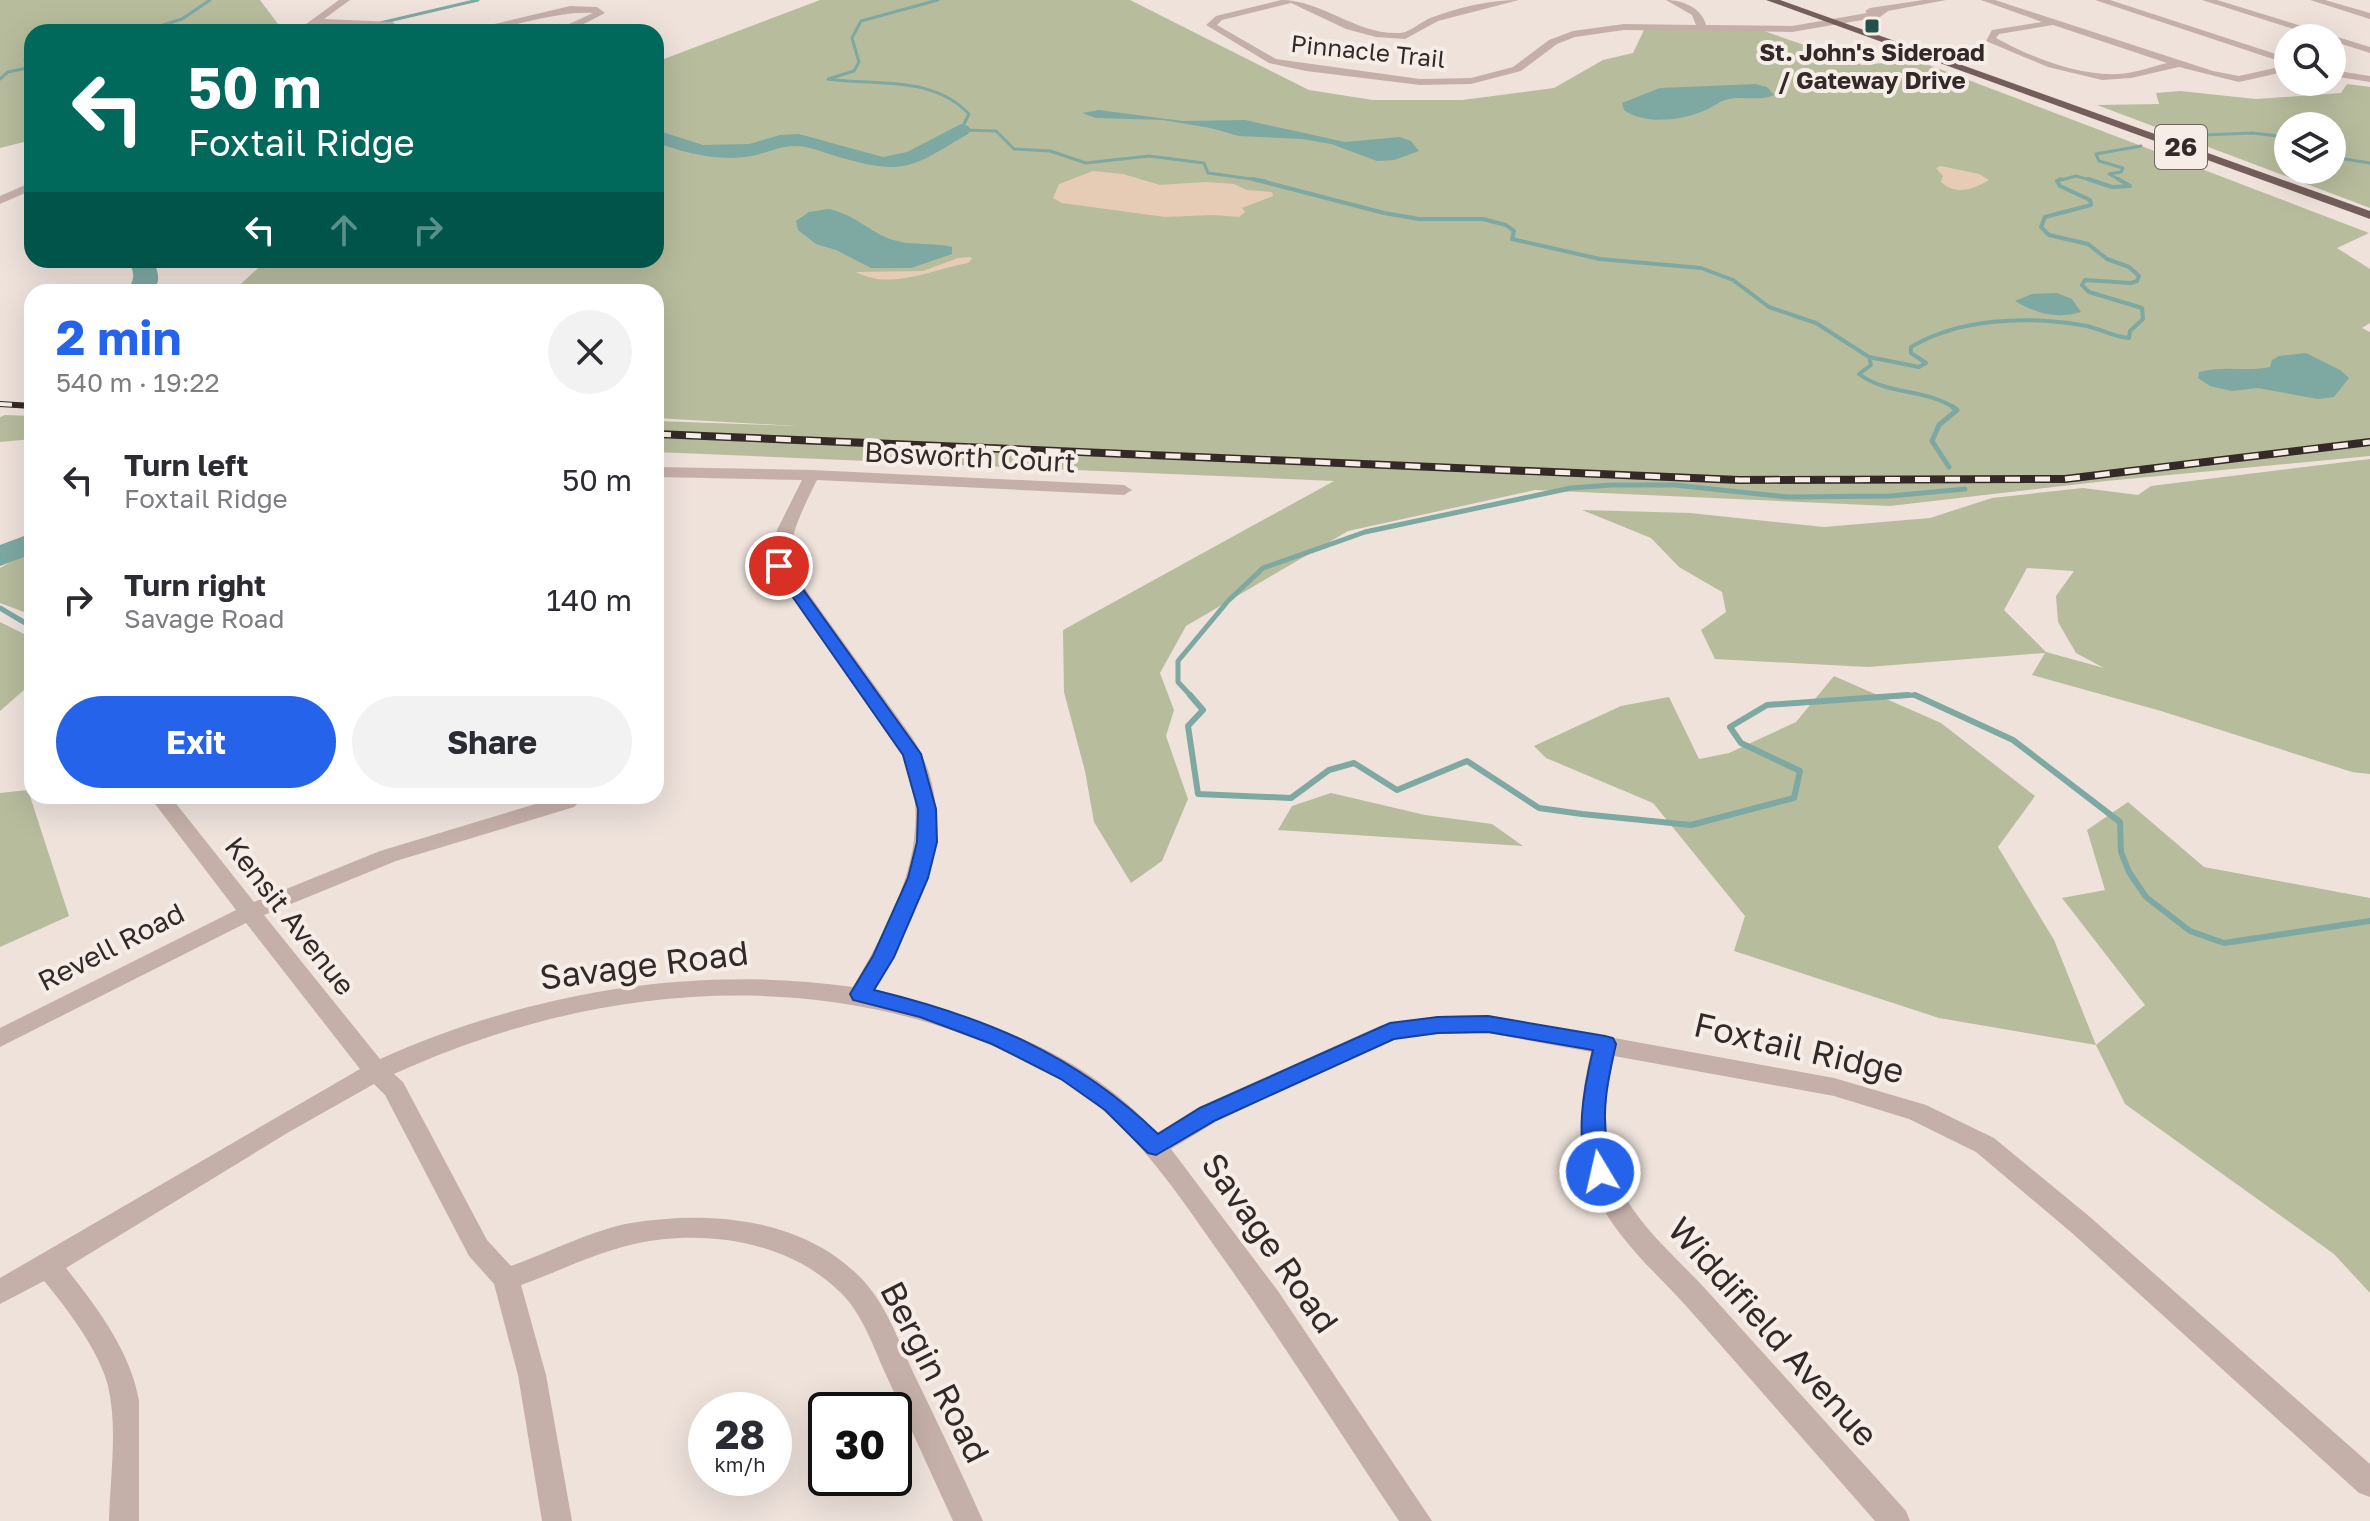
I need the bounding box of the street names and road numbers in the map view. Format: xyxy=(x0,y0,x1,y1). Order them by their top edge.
street label: Pinnacle Trail xyxy=(1289,28,1447,73)
road number: 26 xyxy=(2155,125,2207,169)
street label: Bosworth Court xyxy=(863,434,1077,479)
street label: Kensit Avenue xyxy=(218,830,362,1001)
street label: Revell Road xyxy=(32,896,189,997)
street label: Savage Road xyxy=(537,931,751,997)
street label: Foxtail Ridge xyxy=(1690,1003,1908,1091)
street label: Savage Road xyxy=(1194,1145,1347,1340)
street label: Widdifield Avenue xyxy=(1661,1209,1887,1454)
street label: Bergin Road xyxy=(873,1274,999,1469)

